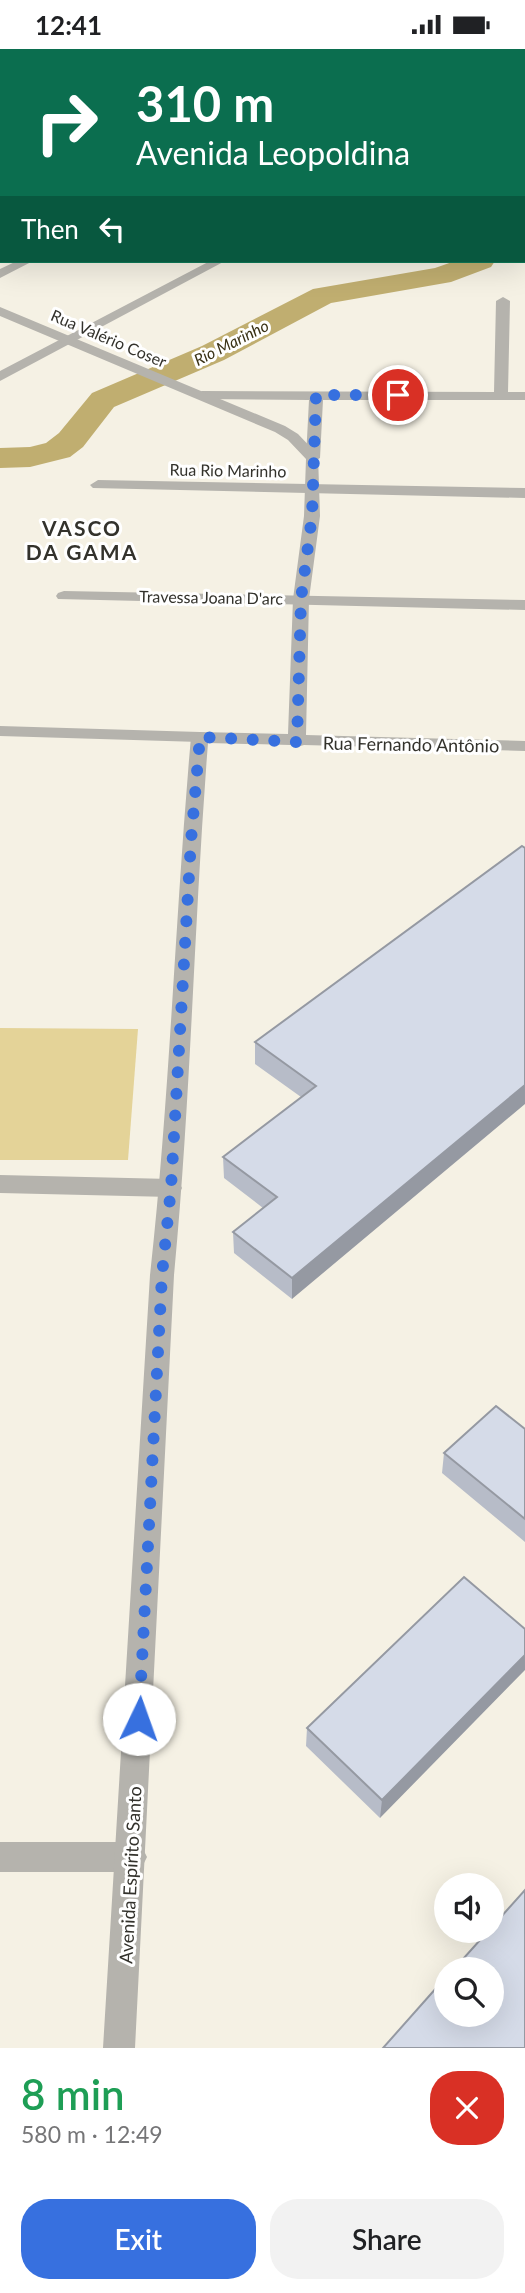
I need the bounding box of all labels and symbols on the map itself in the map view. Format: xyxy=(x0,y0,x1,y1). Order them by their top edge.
street label: Rua Valério Coser xyxy=(48,305,170,371)
water label: Rio Marinho xyxy=(191,315,271,369)
pin xyxy=(368,365,428,425)
street label: Rua Rio Marinho xyxy=(169,459,287,481)
district label: VASCO DA GAMA xyxy=(26,515,138,564)
street label: Travessa Joana D'arc xyxy=(139,586,283,608)
street label: Rua Fernando Antônio xyxy=(323,731,499,757)
position arrow xyxy=(102,1682,176,1756)
street label: Avenida Espírito Santo xyxy=(114,1786,146,1964)

